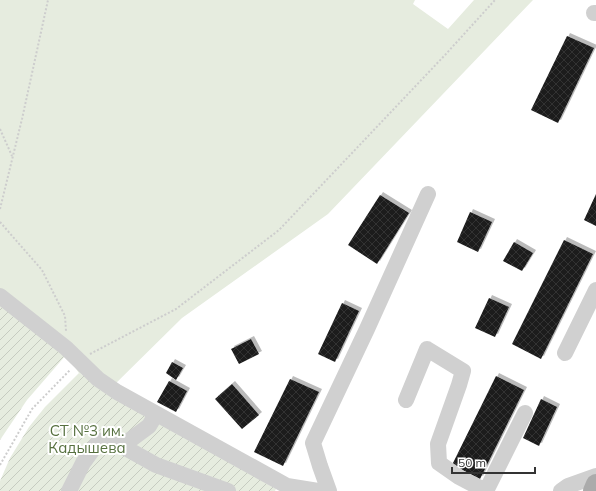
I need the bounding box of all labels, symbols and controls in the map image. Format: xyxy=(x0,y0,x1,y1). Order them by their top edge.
park label: СТ №3 им. Кадышева xyxy=(48,421,126,457)
scale bar xyxy=(452,449,535,475)
text: 50 m xyxy=(458,455,486,470)

